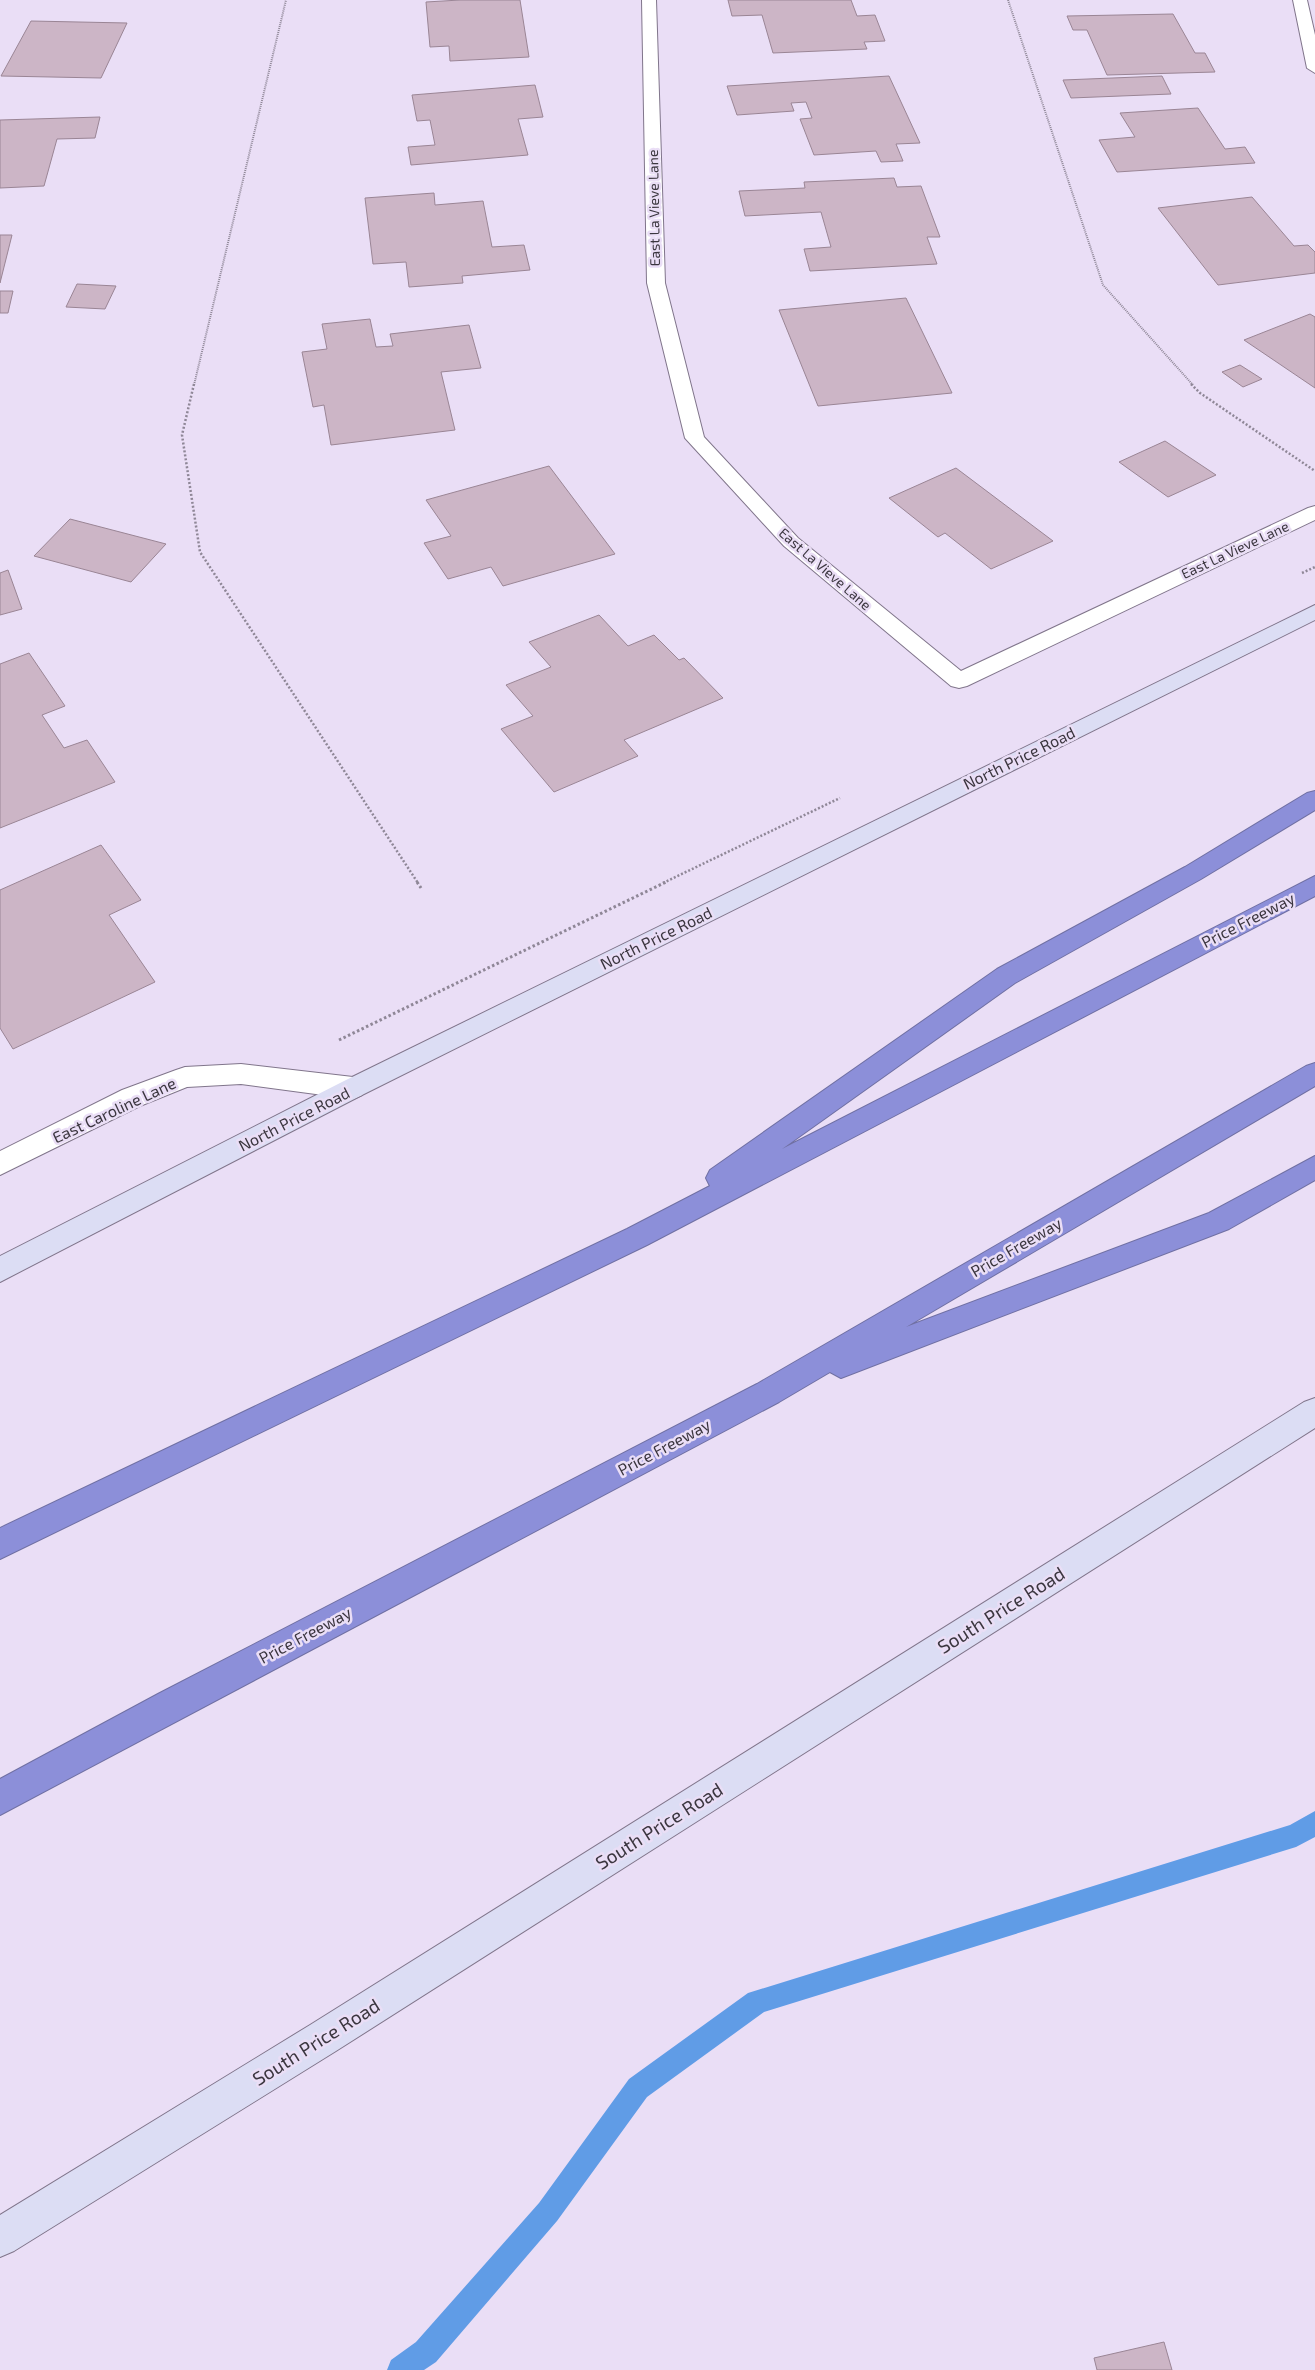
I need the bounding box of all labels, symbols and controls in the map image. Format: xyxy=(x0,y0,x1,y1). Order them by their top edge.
street label: East La Vieve Lane xyxy=(644,149,663,267)
street label: East La Vieve Lane xyxy=(1178,517,1291,582)
street label: East La Vieve Lane xyxy=(776,524,875,613)
street label: North Price Road xyxy=(960,722,1078,793)
street label: Price Freeway xyxy=(1198,888,1298,951)
street label: North Price Road xyxy=(597,902,715,973)
street label: East Caroline Lane xyxy=(49,1073,178,1146)
street label: North Price Road xyxy=(235,1082,353,1155)
street label: Price Freeway xyxy=(967,1213,1065,1280)
street label: Price Freeway xyxy=(614,1414,714,1479)
street label: South Price Road xyxy=(933,1561,1069,1658)
street label: Price Freeway xyxy=(255,1602,355,1667)
street label: South Price Road xyxy=(591,1777,727,1874)
street label: South Price Road xyxy=(248,1993,384,2090)

